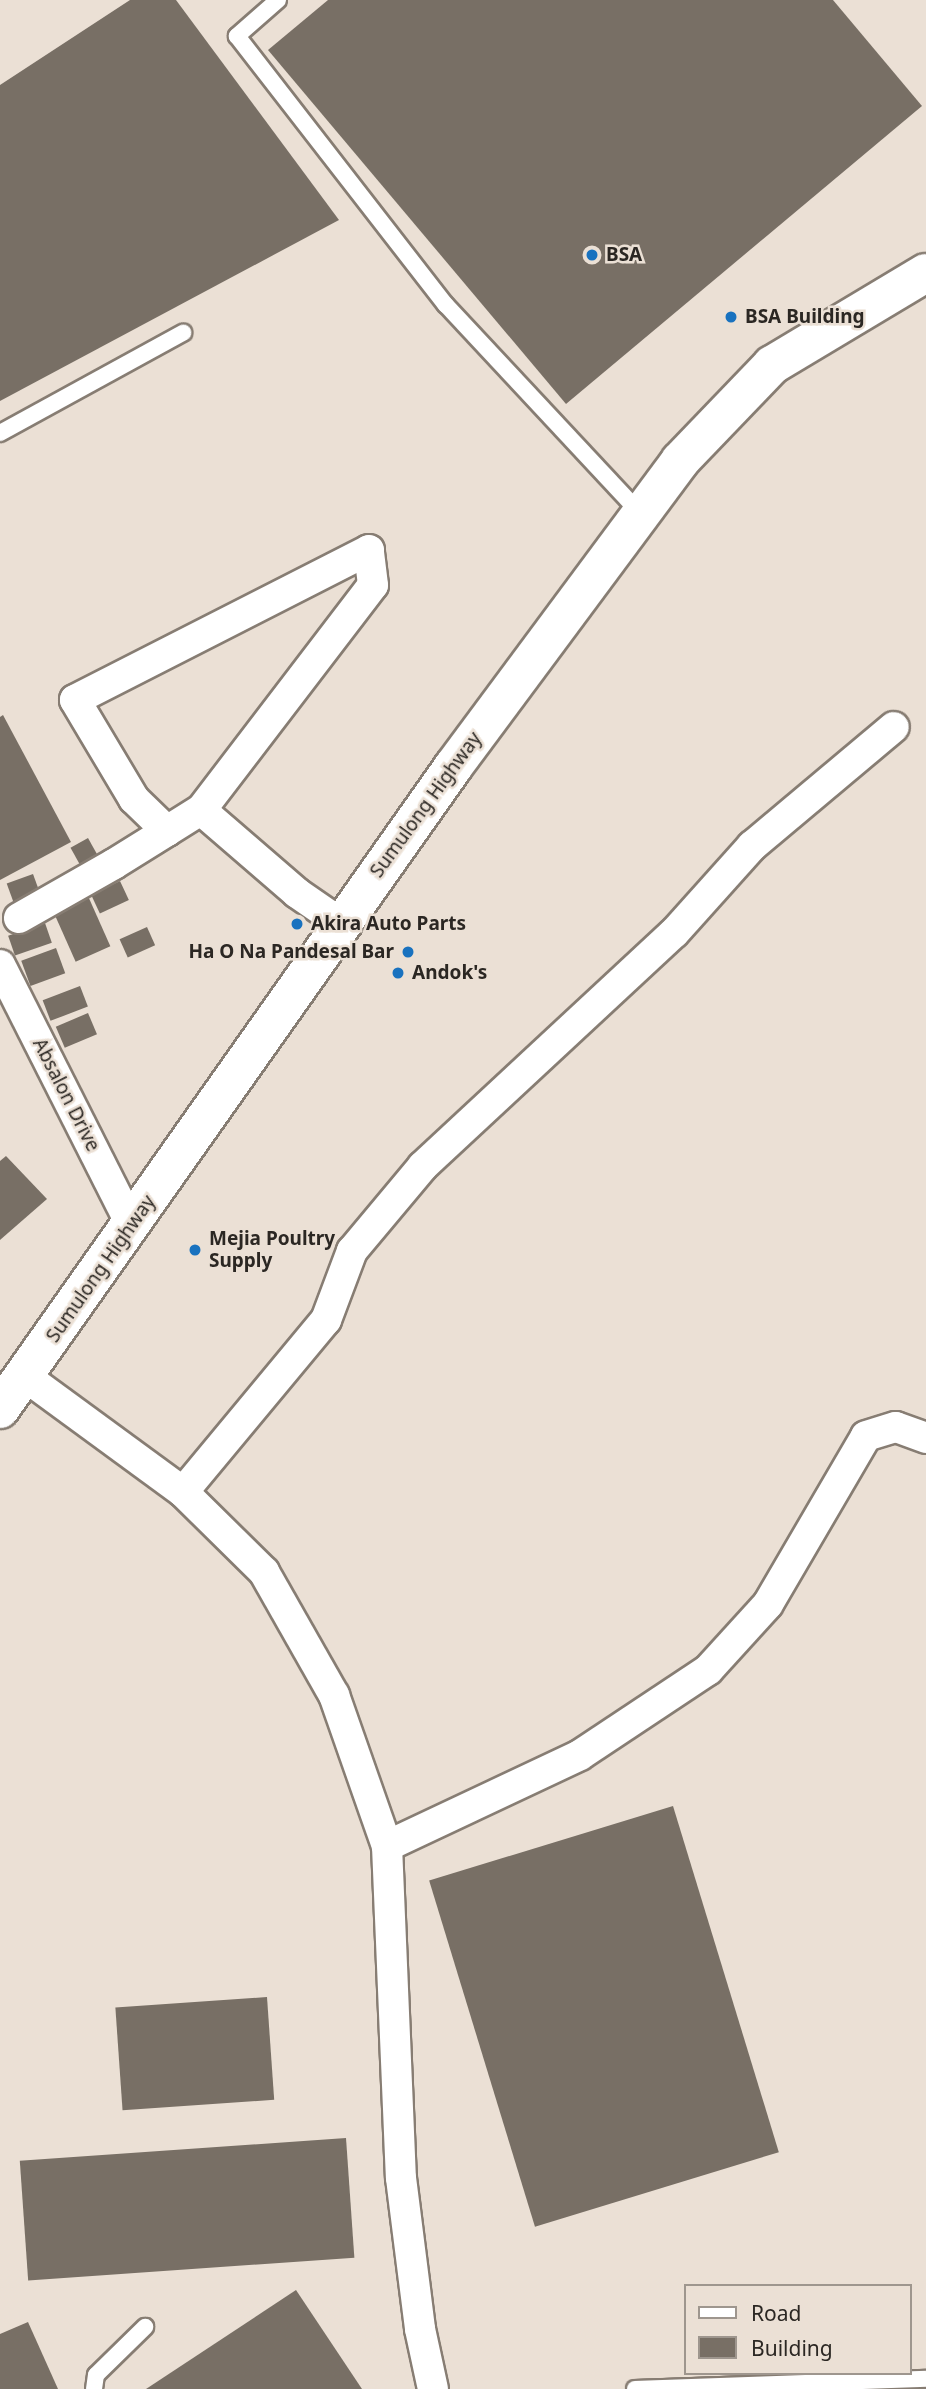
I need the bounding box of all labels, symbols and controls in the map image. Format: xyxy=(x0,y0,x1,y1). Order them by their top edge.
place label: BSA xyxy=(606,244,642,266)
marker: BSA xyxy=(584,247,600,263)
place label: BSA Building xyxy=(745,306,865,328)
marker: BSA Building xyxy=(723,309,739,325)
street label: Sumulong Highway xyxy=(366,728,486,882)
place label: Akira Auto Parts xyxy=(311,913,466,935)
marker: Akira Auto Parts xyxy=(289,916,305,932)
place label: Ha O Na Pandesal Bar xyxy=(188,941,394,963)
marker: Ha O Na Pandesal Bar xyxy=(400,944,416,960)
place label: Andok's xyxy=(412,962,487,984)
marker: Andok's xyxy=(390,965,406,981)
street label: Absalon Drive xyxy=(28,1035,104,1155)
street label: Sumulong Highway xyxy=(42,1191,160,1347)
place label: Mejia Poultry Supply xyxy=(209,1228,335,1272)
marker: Mejia Poultry Supply xyxy=(187,1242,203,1258)
legend xyxy=(684,2284,912,2375)
text: Road xyxy=(751,2299,801,2327)
text: Building xyxy=(751,2334,833,2362)

